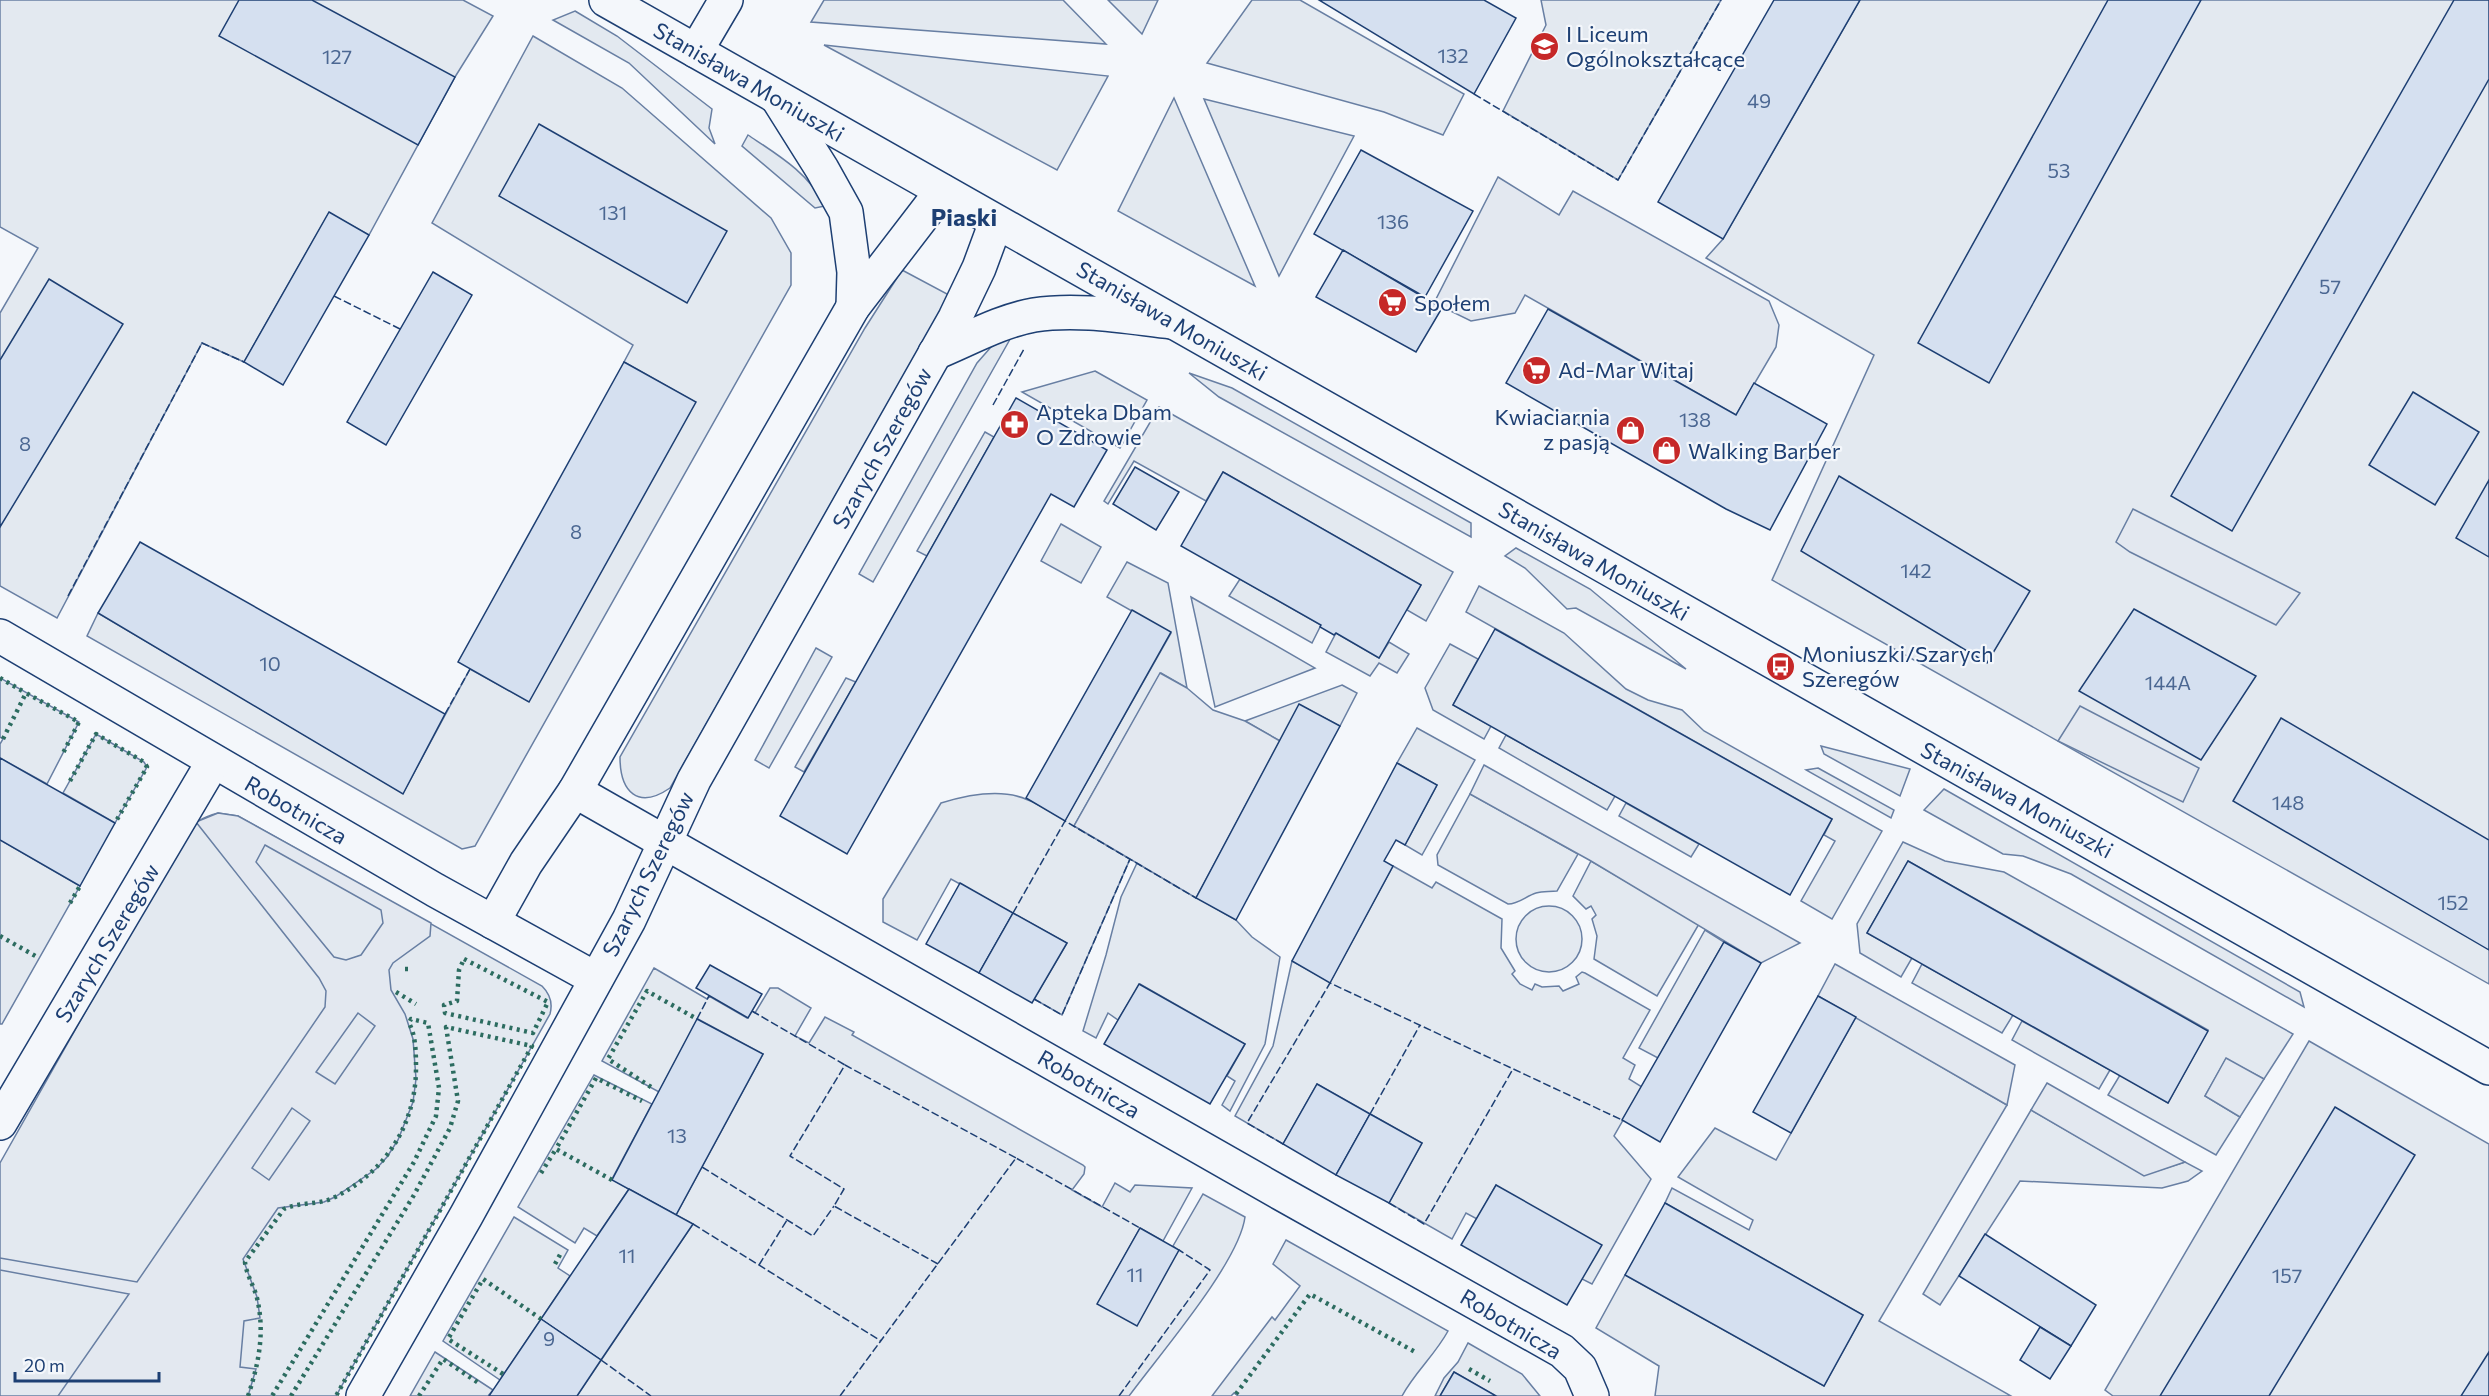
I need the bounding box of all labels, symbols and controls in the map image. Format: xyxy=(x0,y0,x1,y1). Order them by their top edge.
street label: Stanisława Moniuszki xyxy=(649,16,849,147)
place label: I Liceum Ogólnokształcące xyxy=(1566,20,1745,72)
school or university icon: I Liceum Ogólnokształcące xyxy=(1529,31,1561,63)
house number: 132 xyxy=(1438,43,1469,67)
house number: 127 xyxy=(322,44,352,68)
house number: 49 xyxy=(1747,88,1771,112)
house number: 53 xyxy=(2048,158,2070,182)
house number: 131 xyxy=(599,200,627,224)
district label: Piaski xyxy=(931,202,997,231)
house number: 136 xyxy=(1377,209,1409,233)
street label: Stanisława Moniuszki xyxy=(1072,255,1272,386)
house number: 57 xyxy=(2319,274,2341,298)
supermarket icon: Społem xyxy=(1377,287,1409,319)
place label: Społem xyxy=(1414,289,1491,316)
supermarket icon: Ad-Mar Witaj xyxy=(1521,354,1553,386)
place label: Ad-Mar Witaj xyxy=(1558,356,1694,383)
street label: Szarych Szeregów xyxy=(826,362,937,533)
place label: Apteka Dbam O Zdrowie xyxy=(1036,398,1172,450)
place label: Kwiaciarnia z pasją xyxy=(1495,403,1610,455)
house number: 138 xyxy=(1679,407,1711,431)
pharmacy icon: Apteka Dbam O Zdrowie xyxy=(999,409,1031,441)
shop icon: Kwiaciarnia z pasją xyxy=(1615,414,1647,446)
house number: 8 xyxy=(19,431,31,455)
shop icon: Walking Barber xyxy=(1651,435,1683,467)
place label: Walking Barber xyxy=(1688,437,1841,464)
street label: Stanisława Moniuszki xyxy=(1494,495,1694,626)
house number: 8 xyxy=(570,519,582,543)
house number: 142 xyxy=(1900,558,1932,582)
place label: Moniuszki/Szarych Szeregów xyxy=(1802,640,1994,692)
house number: 10 xyxy=(259,651,281,675)
bus stop icon: Moniuszki/Szarych Szeregów xyxy=(1765,651,1797,683)
house number: 144A xyxy=(2145,670,2191,694)
street label: Stanisława Moniuszki xyxy=(1916,735,2118,864)
street label: Robotnicza xyxy=(240,769,352,850)
street label: Szarych Szeregów xyxy=(596,786,699,961)
house number: 148 xyxy=(2272,790,2304,814)
street label: Szarych Szeregów xyxy=(49,858,165,1027)
house number: 152 xyxy=(2437,890,2469,914)
street label: Robotnicza xyxy=(1033,1043,1145,1124)
house number: 13 xyxy=(667,1123,687,1147)
house number: 11 xyxy=(618,1243,636,1267)
house number: 11 xyxy=(1126,1262,1144,1286)
house number: 157 xyxy=(2272,1263,2302,1287)
street label: Robotnicza xyxy=(1456,1283,1567,1364)
house number: 9 xyxy=(543,1326,555,1350)
scale bar xyxy=(15,1345,159,1383)
text: 20 m xyxy=(24,1354,65,1376)

